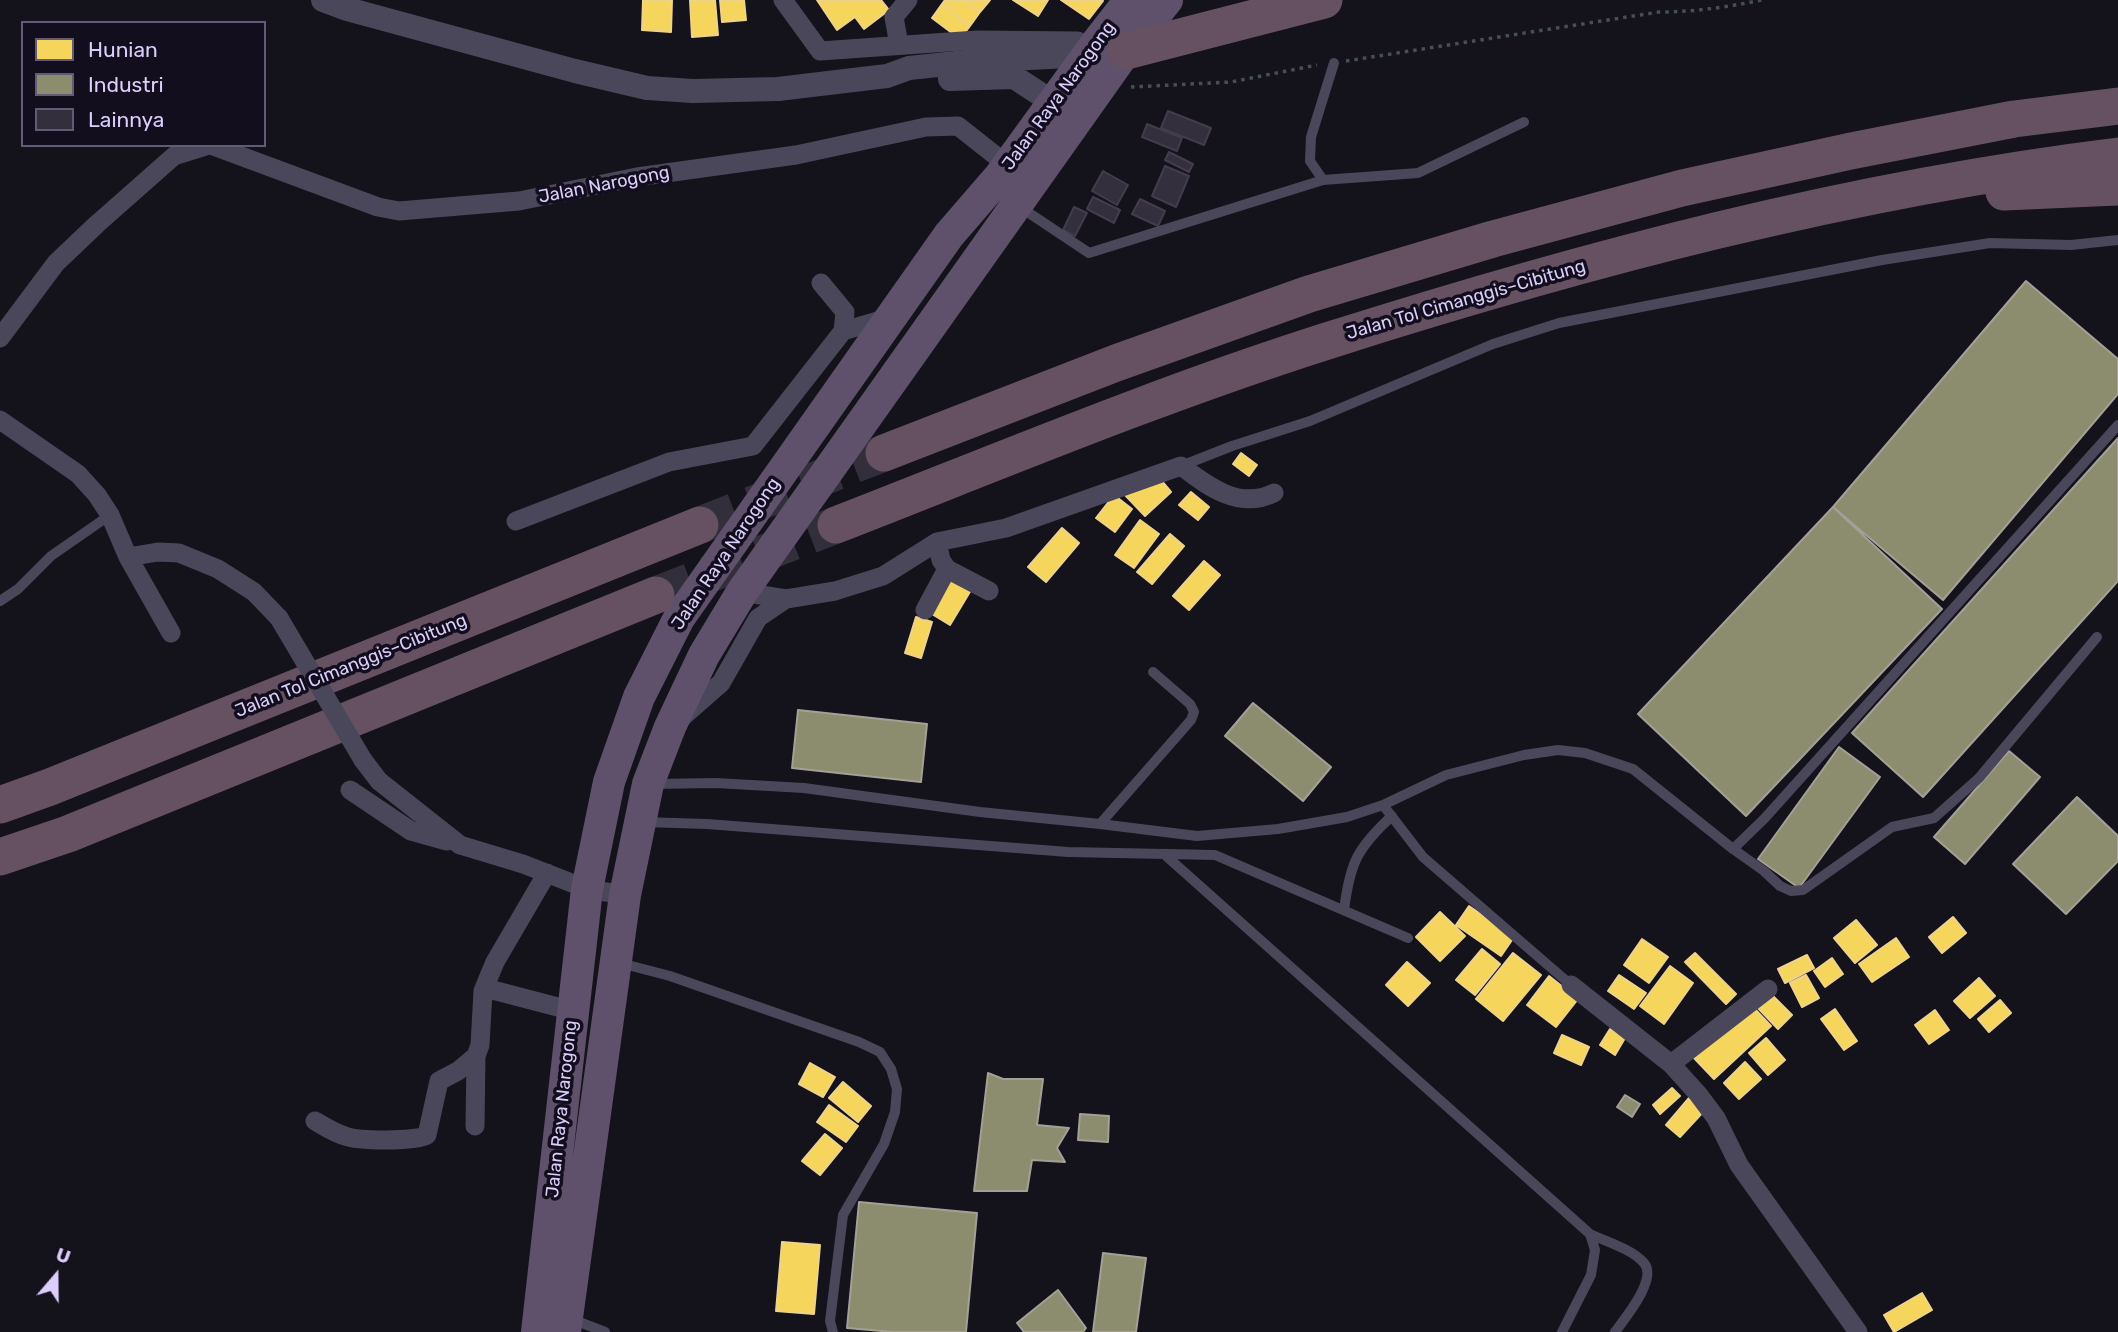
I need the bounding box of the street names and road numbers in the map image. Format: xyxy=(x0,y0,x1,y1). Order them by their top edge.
street label: Jalan Raya Narogong xyxy=(998,17,1120,175)
street label: Jalan Narogong xyxy=(537,162,671,208)
street label: Jalan Tol Cimanggis–Cibitung xyxy=(1344,255,1588,345)
street label: Jalan Raya Narogong xyxy=(667,474,785,634)
street label: Jalan Tol Cimanggis–Cibitung xyxy=(232,610,470,722)
street label: Jalan Raya Narogong xyxy=(542,1019,582,1199)

